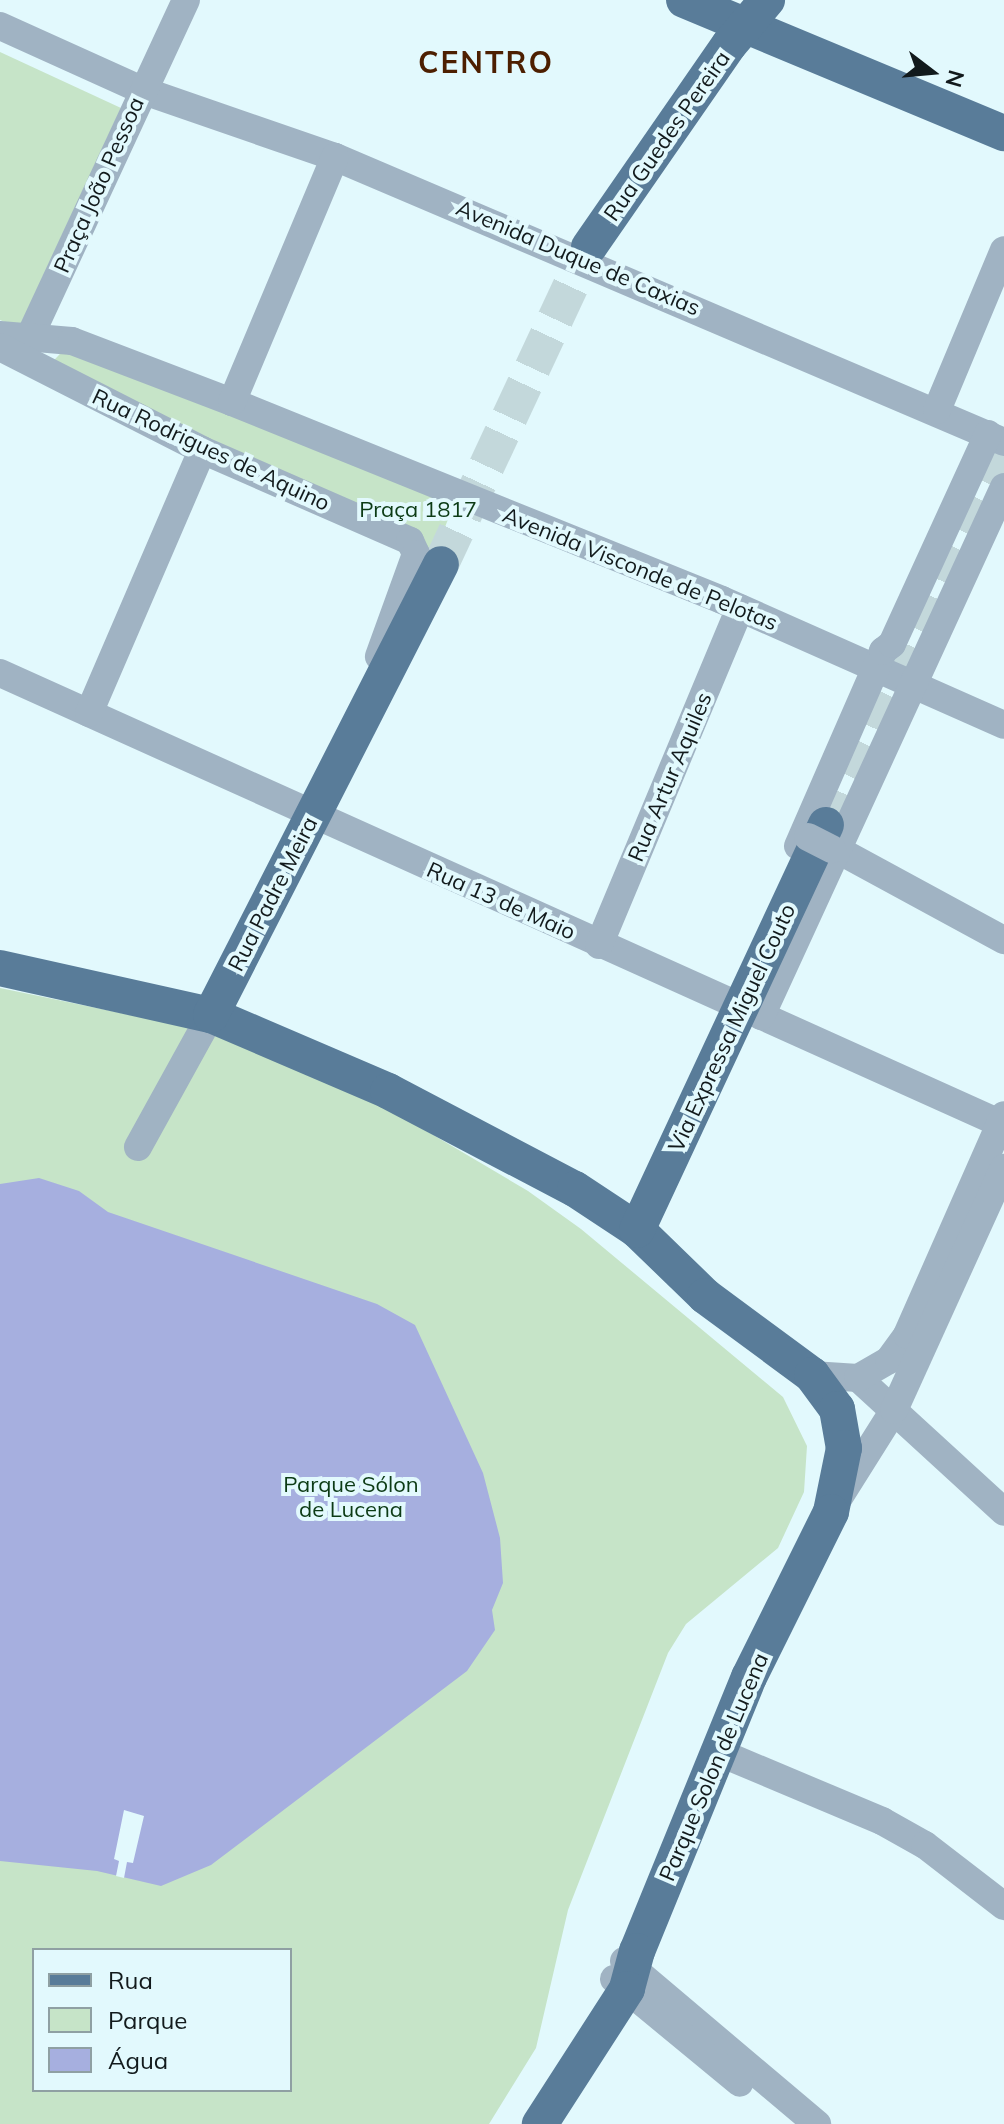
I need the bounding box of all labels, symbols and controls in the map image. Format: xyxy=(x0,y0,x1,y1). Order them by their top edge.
north arrow xyxy=(892,32,972,112)
district label: CENTRO xyxy=(418,44,554,80)
street label: Rua Guedes Pereira xyxy=(598,46,736,226)
text: N xyxy=(939,67,971,90)
street label: Praça João Pessoa xyxy=(48,93,150,277)
street label: Avenida Duque de Caxias xyxy=(452,195,704,321)
street label: Rua Rodrigues de Aquino xyxy=(88,383,334,517)
park label: Praça 1817 xyxy=(359,497,477,523)
street label: Avenida Visconde de Pelotas xyxy=(499,502,781,636)
street label: Rua Artur Aquiles xyxy=(622,689,718,865)
street label: Rua Padre Meira xyxy=(223,812,323,976)
street label: Rua 13 de Maio xyxy=(423,856,579,946)
street label: Via Expressa Miguel Couto xyxy=(663,900,801,1156)
park label: Parque Sólon de Lucena xyxy=(283,1471,419,1522)
street label: Parque Solon de Lucena xyxy=(654,1649,774,1885)
legend xyxy=(32,1948,292,2092)
text: Rua xyxy=(108,1965,153,1995)
text: Parque xyxy=(108,2005,187,2035)
text: Água xyxy=(108,2045,168,2075)

